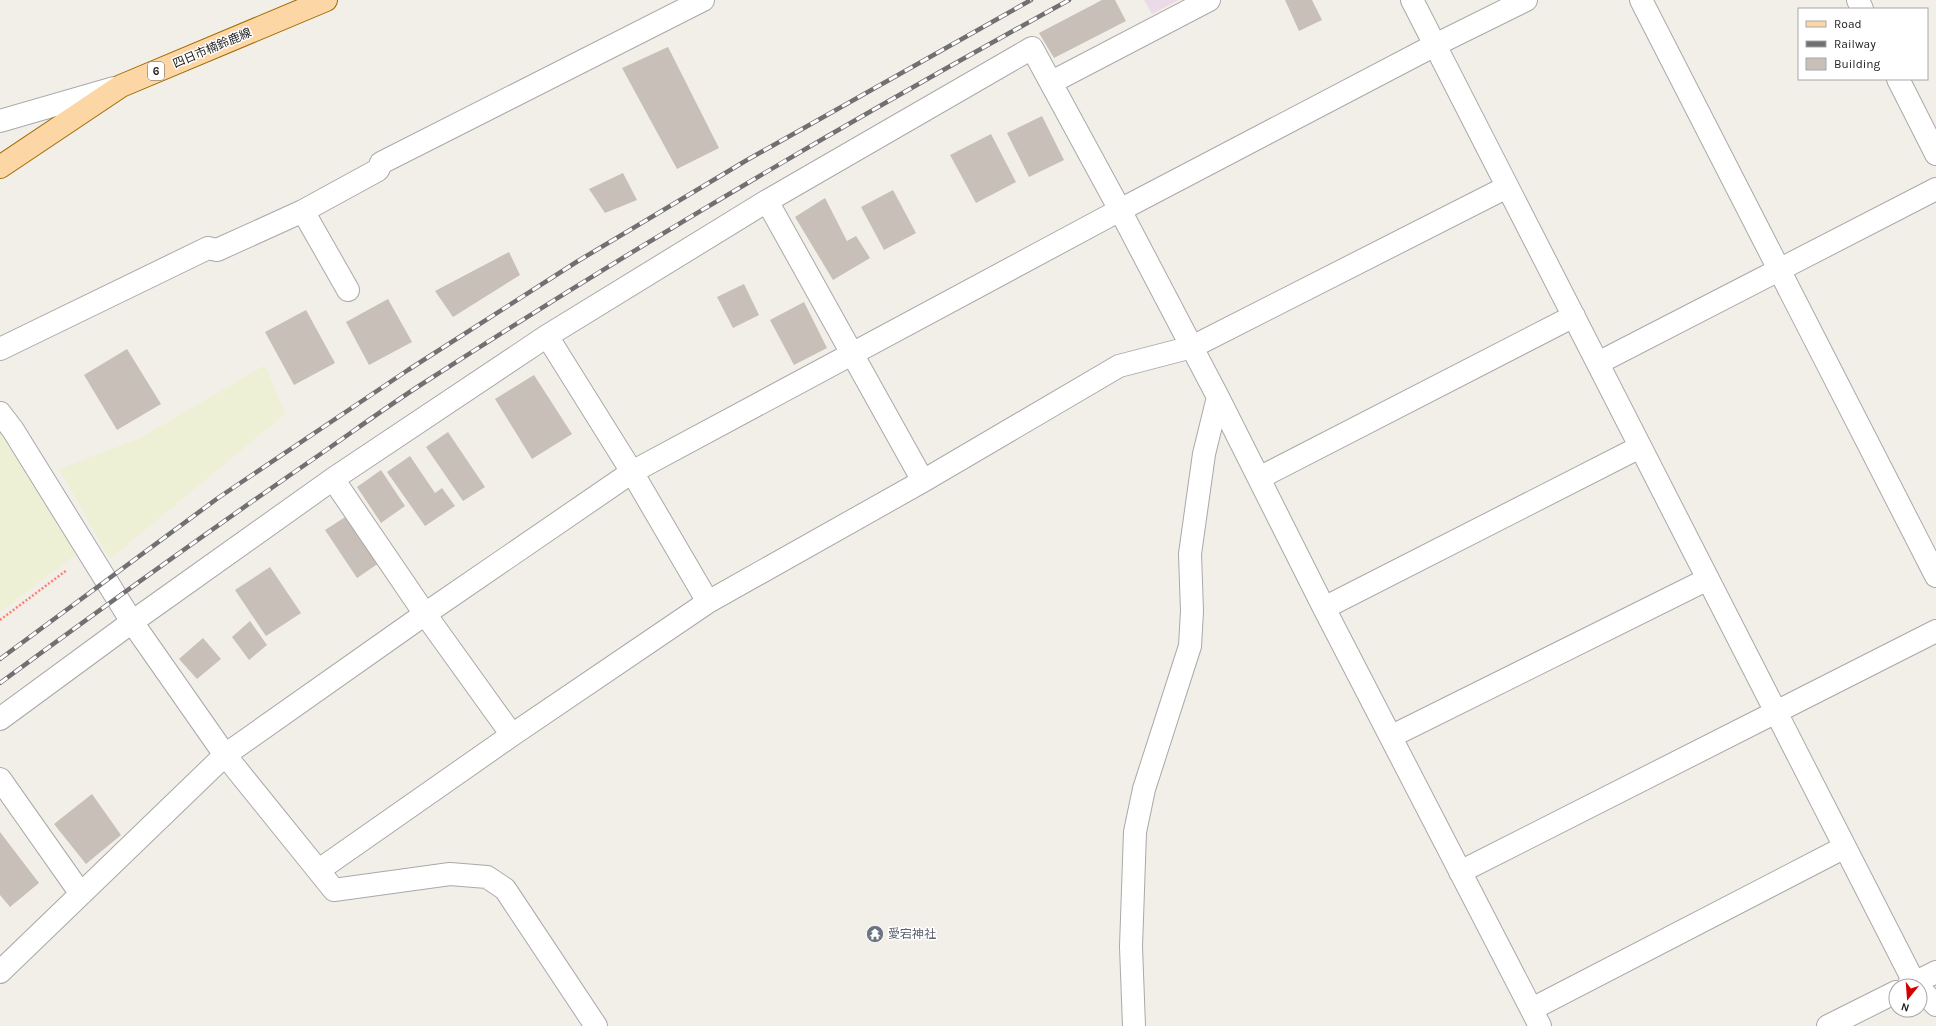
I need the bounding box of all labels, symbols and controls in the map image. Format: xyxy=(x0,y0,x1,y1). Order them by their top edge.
legend xyxy=(1798,8,1928,80)
text: Road xyxy=(1834,17,1862,31)
street label: 四日市楠鈴鹿線 xyxy=(171,25,253,71)
text: Railway xyxy=(1834,37,1876,51)
text: Building xyxy=(1834,57,1881,71)
road number: 6 xyxy=(148,62,164,80)
temple icon: 愛宕神社 xyxy=(865,924,885,944)
place label: 愛宕神社 xyxy=(888,927,936,941)
north arrow xyxy=(1888,978,1928,1018)
text: N xyxy=(1900,1000,1911,1014)

